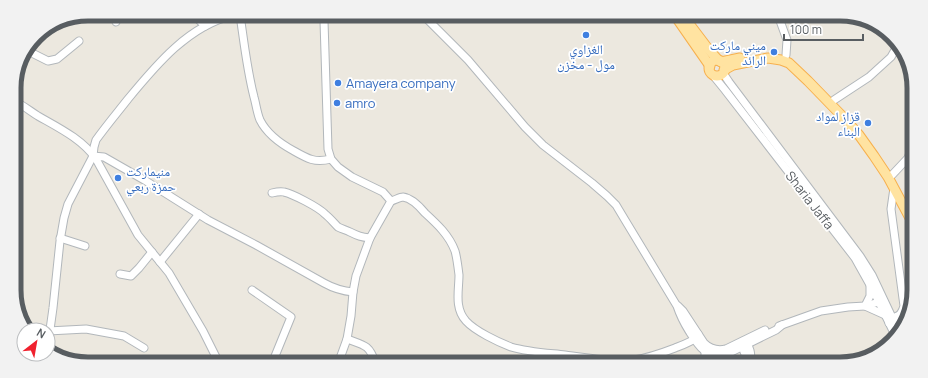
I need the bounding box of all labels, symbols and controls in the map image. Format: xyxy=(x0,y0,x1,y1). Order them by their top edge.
scale bar xyxy=(784,16,863,42)
text: 100 m xyxy=(790,21,822,38)
marker: الغزاوي مول - مخزن xyxy=(581,30,591,40)
place label: ميني ماركت الرائد xyxy=(710,36,766,69)
place label: الغزاوي مول - مخزن xyxy=(557,40,615,73)
marker: ميني ماركت الرائد xyxy=(769,47,779,57)
place label: Amayera company xyxy=(346,74,456,92)
marker: Amayera company xyxy=(333,78,343,88)
place label: amro xyxy=(345,94,376,112)
marker: amro xyxy=(332,98,342,108)
place label: قزاز لمواد البناء xyxy=(816,107,860,140)
marker: قزاز لمواد البناء xyxy=(863,118,873,128)
place label: منيماركت حمزة ربعي xyxy=(126,162,176,197)
street label: Sharia Jaffa xyxy=(782,167,838,233)
marker: منيماركت حمزة ربعي xyxy=(113,173,123,183)
north arrow xyxy=(16,322,56,362)
text: N xyxy=(34,325,49,342)

